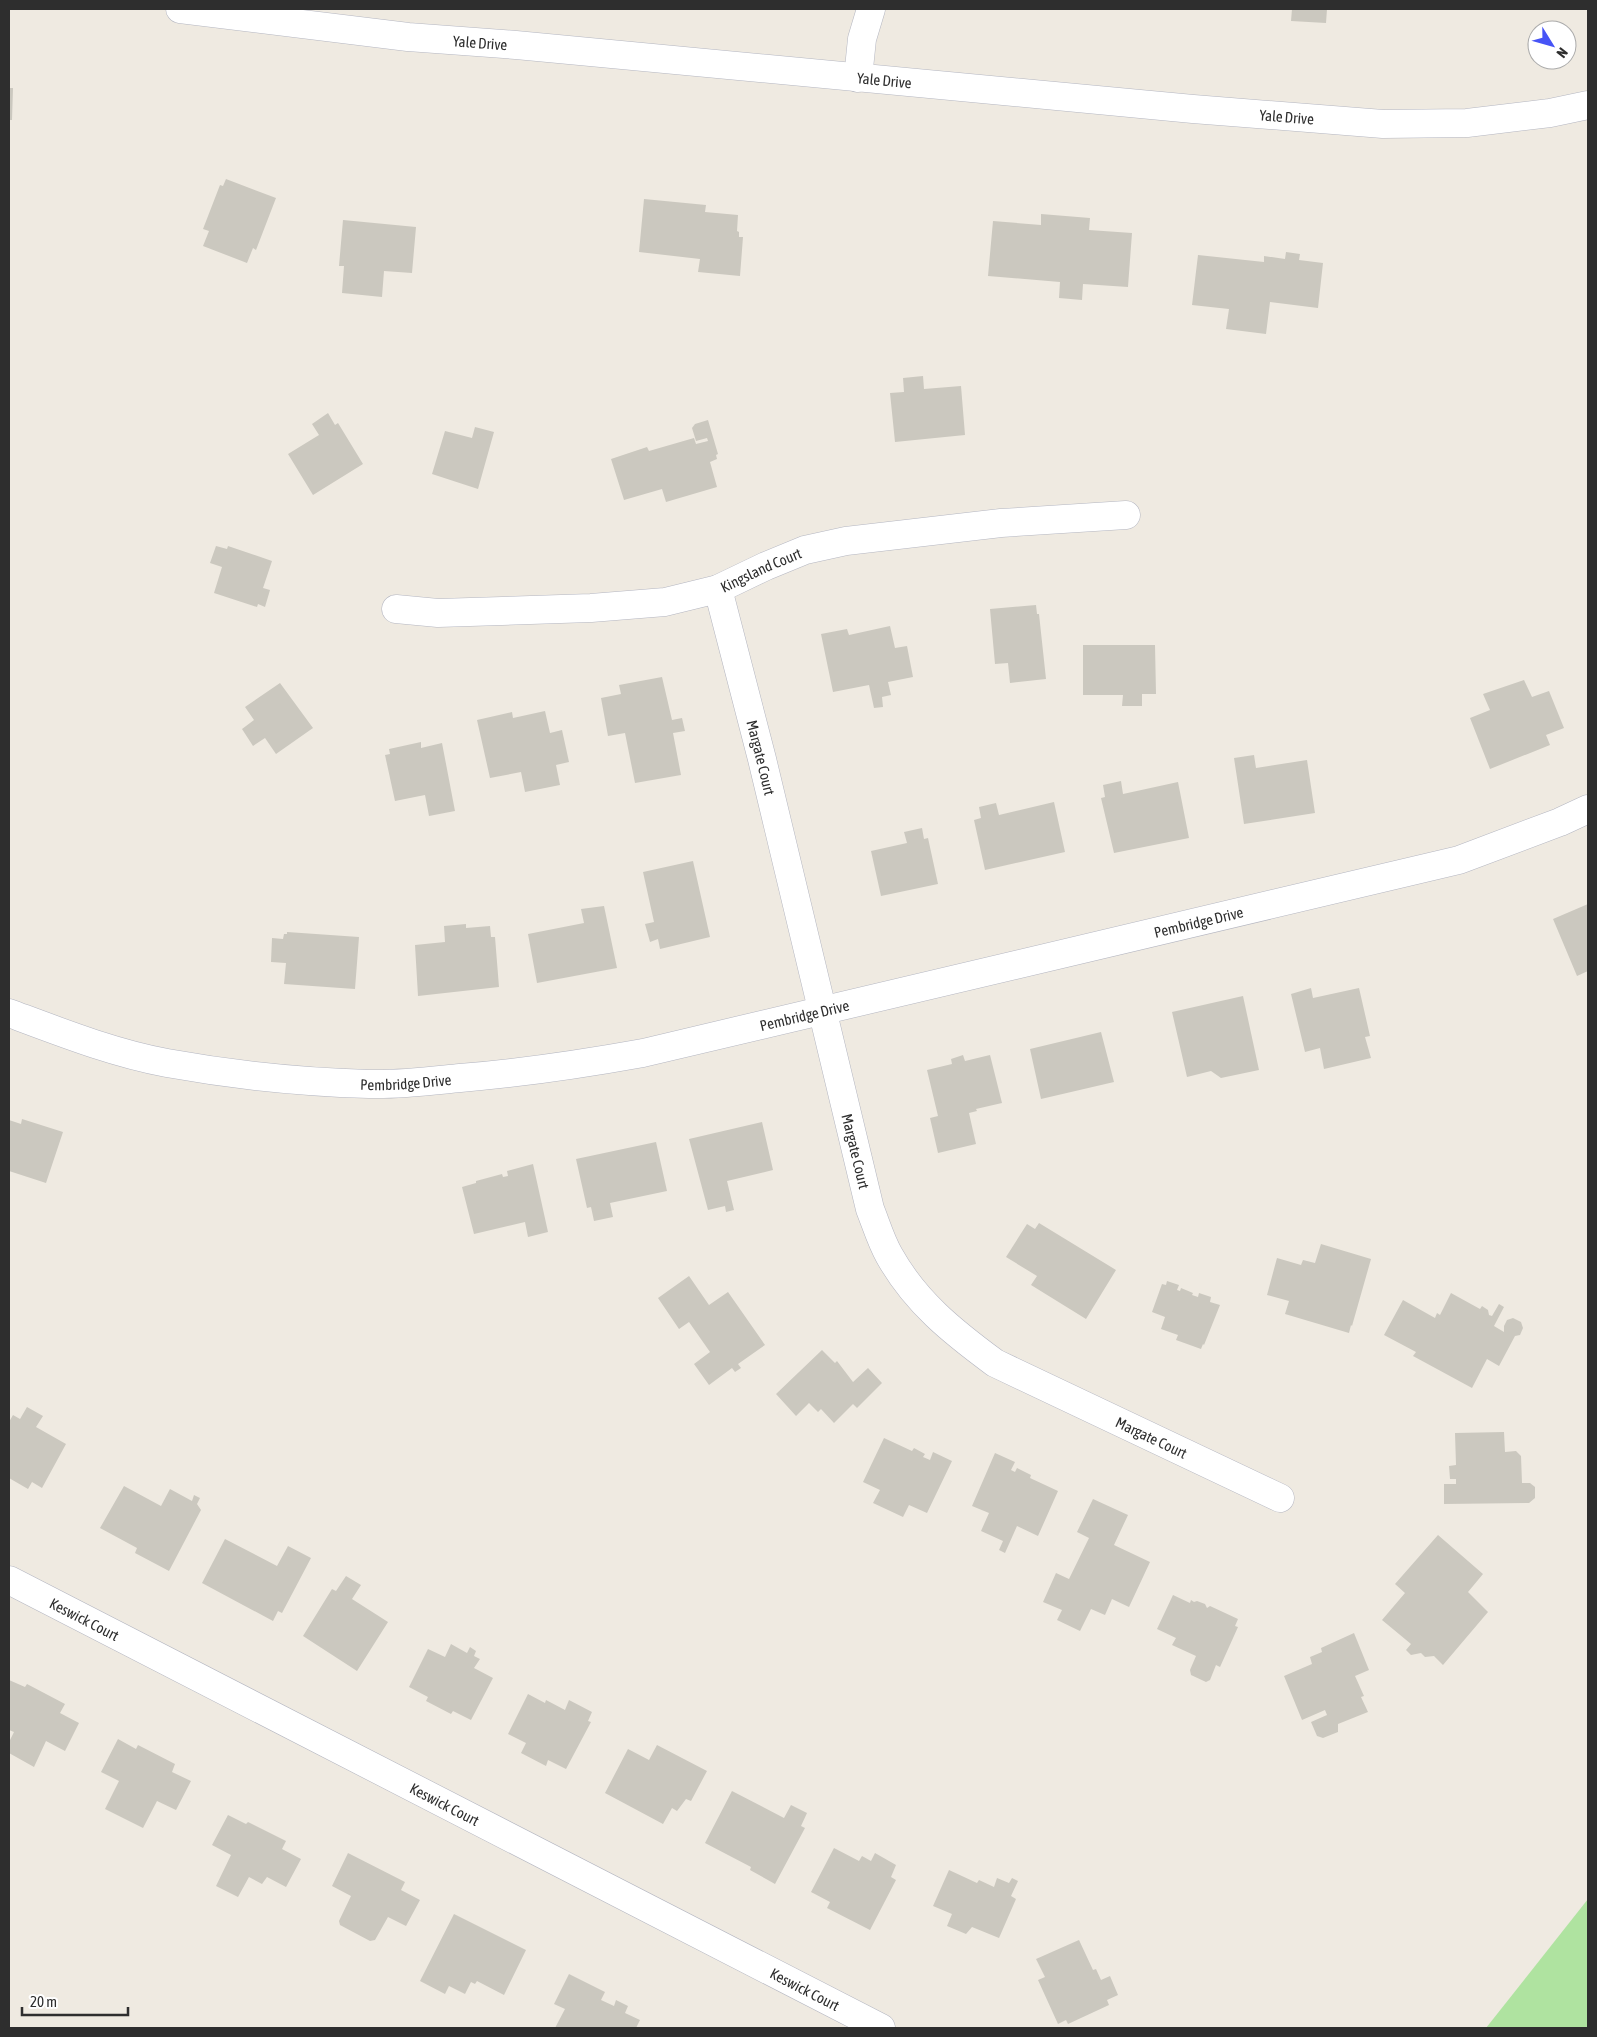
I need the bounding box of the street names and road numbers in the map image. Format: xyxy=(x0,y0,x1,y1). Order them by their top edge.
street label: Yale Drive xyxy=(452,32,508,53)
street label: Yale Drive xyxy=(856,69,913,91)
street label: Yale Drive xyxy=(1259,106,1315,127)
street label: Kingsland Court xyxy=(717,544,804,595)
street label: Margate Court xyxy=(744,718,779,797)
street label: Pembridge Drive xyxy=(1152,903,1245,940)
street label: Pembridge Drive xyxy=(758,996,851,1034)
street label: Pembridge Drive xyxy=(360,1070,452,1093)
street label: Margate Court xyxy=(839,1112,873,1191)
street label: Margate Court xyxy=(1113,1413,1190,1461)
street label: Keswick Court xyxy=(47,1594,122,1644)
street label: Keswick Court xyxy=(407,1779,482,1829)
street label: Keswick Court xyxy=(768,1964,843,2014)

